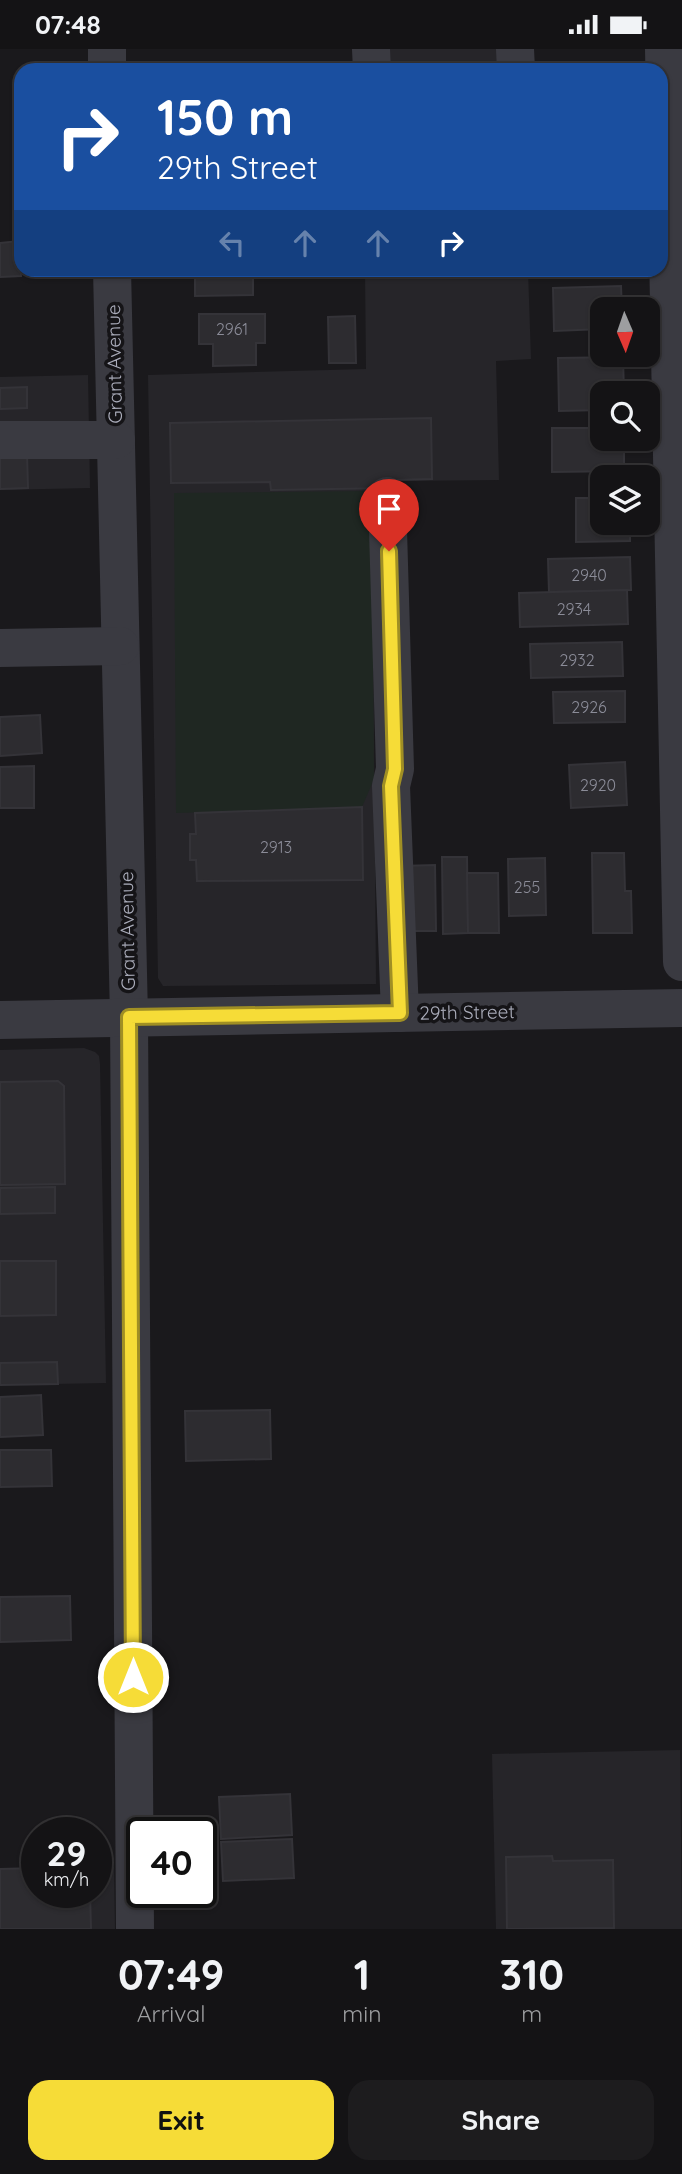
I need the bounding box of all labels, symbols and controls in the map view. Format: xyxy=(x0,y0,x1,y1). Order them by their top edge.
text: 07:48 xyxy=(35,8,101,41)
text: 150 m xyxy=(157,86,293,147)
icon: right xyxy=(42,91,133,182)
text: 29th Street xyxy=(157,147,318,187)
icon: left xyxy=(213,224,251,262)
icon: ahead xyxy=(286,224,324,262)
icon: ahead xyxy=(359,224,397,262)
icon: right xyxy=(432,224,470,262)
north arrow xyxy=(590,297,660,367)
map controls xyxy=(590,297,660,535)
street label: Grant Avenue xyxy=(101,304,127,424)
house number: 2961 xyxy=(216,319,248,339)
button: search xyxy=(590,381,660,451)
button: layers xyxy=(590,465,660,535)
pin xyxy=(359,479,419,551)
icon: arrive xyxy=(370,490,408,528)
house number: 2940 xyxy=(571,565,607,585)
house number: 2934 xyxy=(557,599,591,619)
house number: 2932 xyxy=(559,650,595,670)
house number: 2926 xyxy=(571,697,607,717)
house number: 2920 xyxy=(580,775,616,795)
house number: 2913 xyxy=(260,837,292,857)
street label: Grant Avenue xyxy=(114,871,140,991)
house number: 255 xyxy=(514,877,540,897)
street label: 29th Street xyxy=(419,999,515,1025)
position arrow xyxy=(96,1640,170,1714)
speed limit sign: 40 xyxy=(126,1817,217,1908)
text: 29 xyxy=(47,1831,86,1875)
text: km/h xyxy=(44,1868,89,1891)
text: 07:49 xyxy=(118,1948,224,2001)
text: 1 xyxy=(354,1948,370,2001)
text: 310 xyxy=(499,1948,564,2001)
text: Arrival xyxy=(137,1999,206,2028)
text: min xyxy=(342,1999,381,2028)
text: m xyxy=(521,1999,542,2028)
button: Exit xyxy=(28,2080,334,2160)
button: Share xyxy=(348,2080,654,2160)

